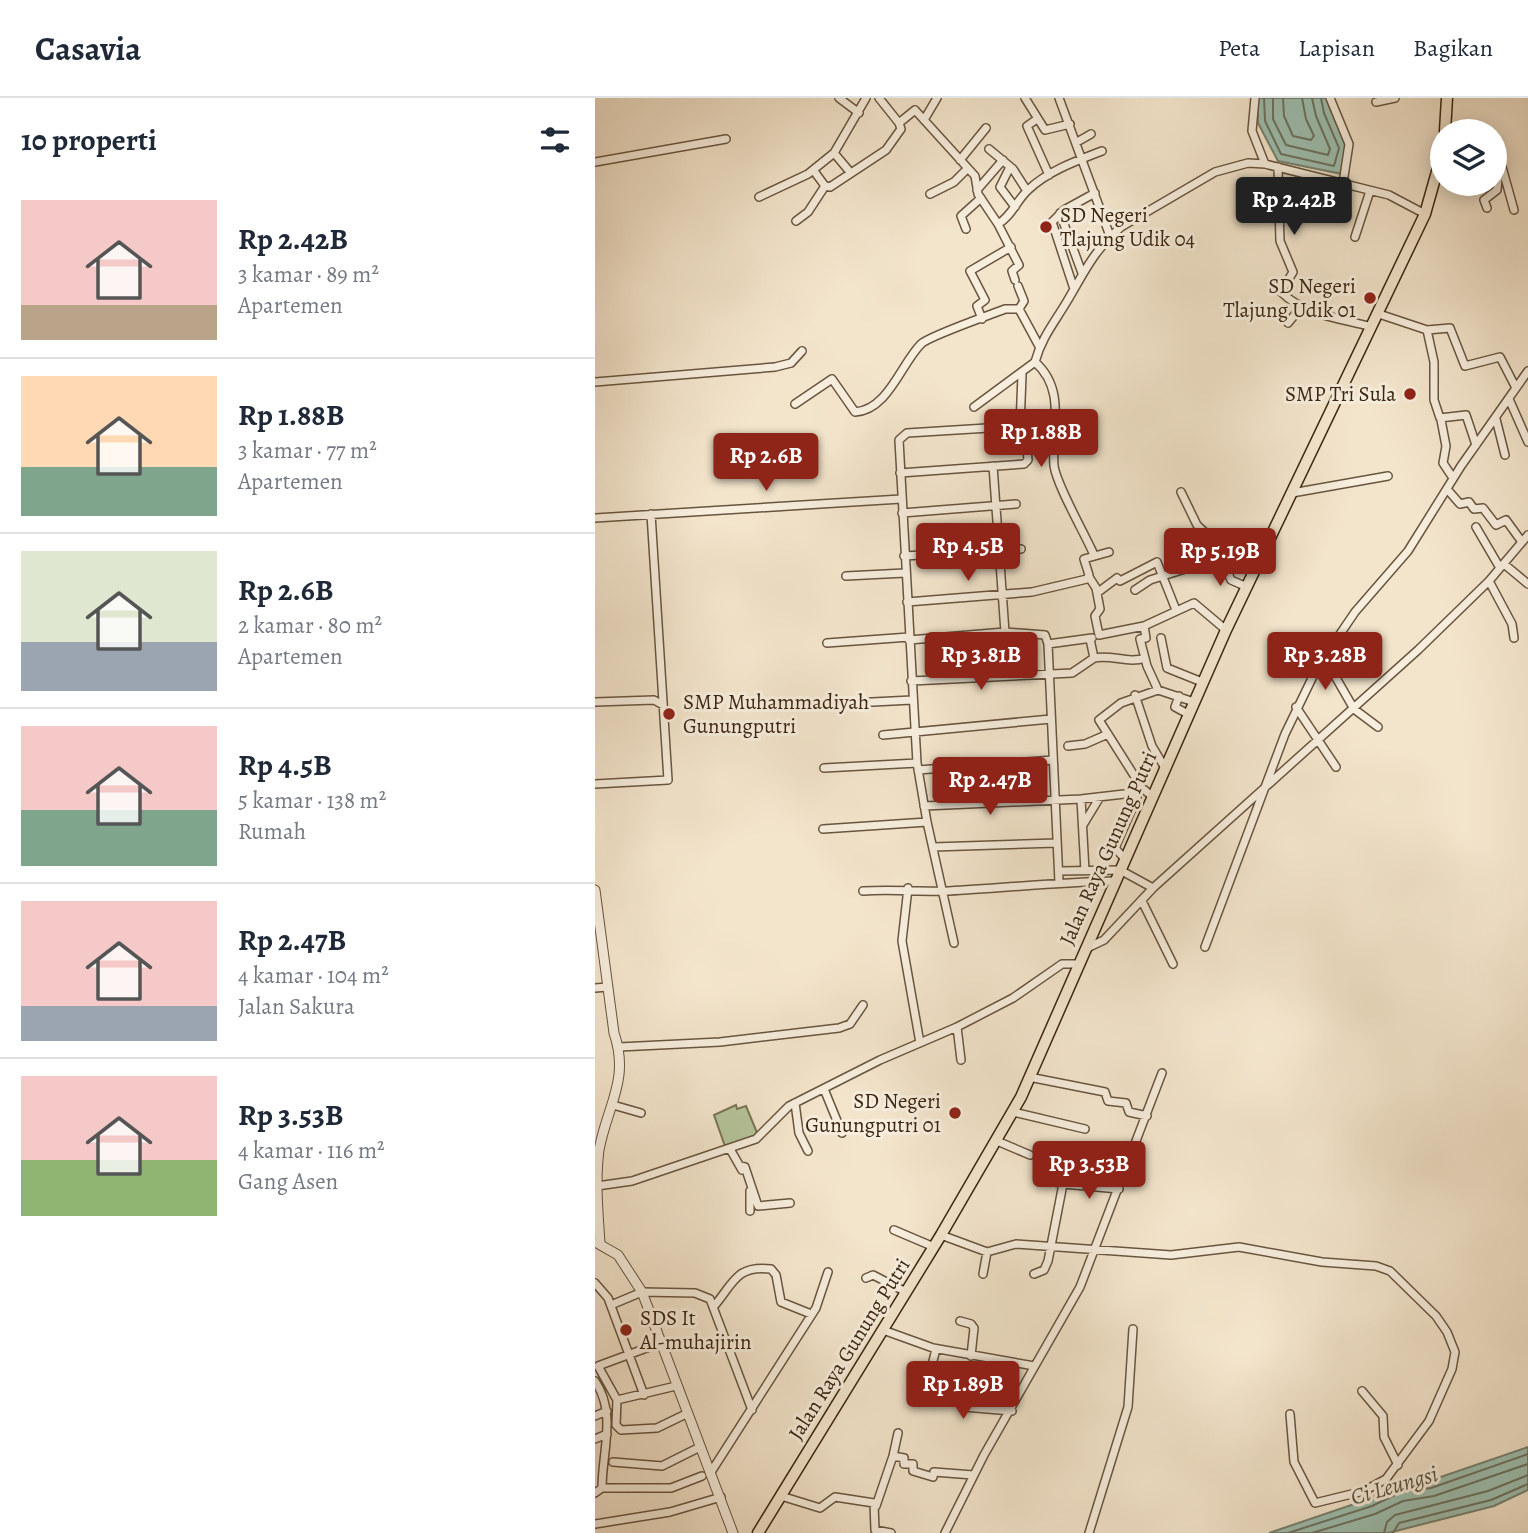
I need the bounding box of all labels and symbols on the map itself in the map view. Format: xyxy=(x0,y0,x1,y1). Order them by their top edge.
pin: Rp 2.42B xyxy=(1222,178,1366,237)
place label: SD Negeri Tlajung Udik 04 xyxy=(1060,201,1195,253)
marker: SD Negeri Tlajung Udik 04 xyxy=(1038,219,1054,235)
place label: SD Negeri Tlajung Udik 01 xyxy=(1223,272,1356,324)
marker: SD Negeri Tlajung Udik 01 xyxy=(1362,290,1378,306)
place label: SMP Tri Sula xyxy=(1285,380,1396,408)
marker: SMP Tri Sula xyxy=(1402,386,1418,402)
pin: Rp 1.88B xyxy=(969,410,1113,469)
pin: Rp 2.6B xyxy=(701,434,831,493)
pin: Rp 4.5B xyxy=(903,524,1033,583)
pin: Rp 5.19B xyxy=(1148,528,1292,588)
pin: Rp 3.81B xyxy=(909,632,1053,692)
pin: Rp 3.28B xyxy=(1253,632,1397,692)
place label: SMP Muhammadiyah Gunungputri xyxy=(683,688,869,740)
marker: SMP Muhammadiyah Gunungputri xyxy=(661,706,677,722)
street label: Jalan Raya Gunung Putri xyxy=(1053,747,1163,949)
pin: Rp 2.47B xyxy=(918,758,1062,817)
place label: SD Negeri Gunungputri 01 xyxy=(805,1087,941,1139)
marker: SD Negeri Gunungputri 01 xyxy=(947,1105,963,1121)
pin: Rp 3.53B xyxy=(1017,1142,1161,1201)
street label: Jalan Raya Gunung Putri xyxy=(782,1253,916,1445)
place label: SDS It Al-muhajirin xyxy=(639,1304,751,1356)
marker: SDS It Al-muhajirin xyxy=(618,1322,634,1338)
pin: Rp 1.89B xyxy=(891,1362,1035,1421)
water label: Ci Leungsi xyxy=(1347,1458,1441,1513)

